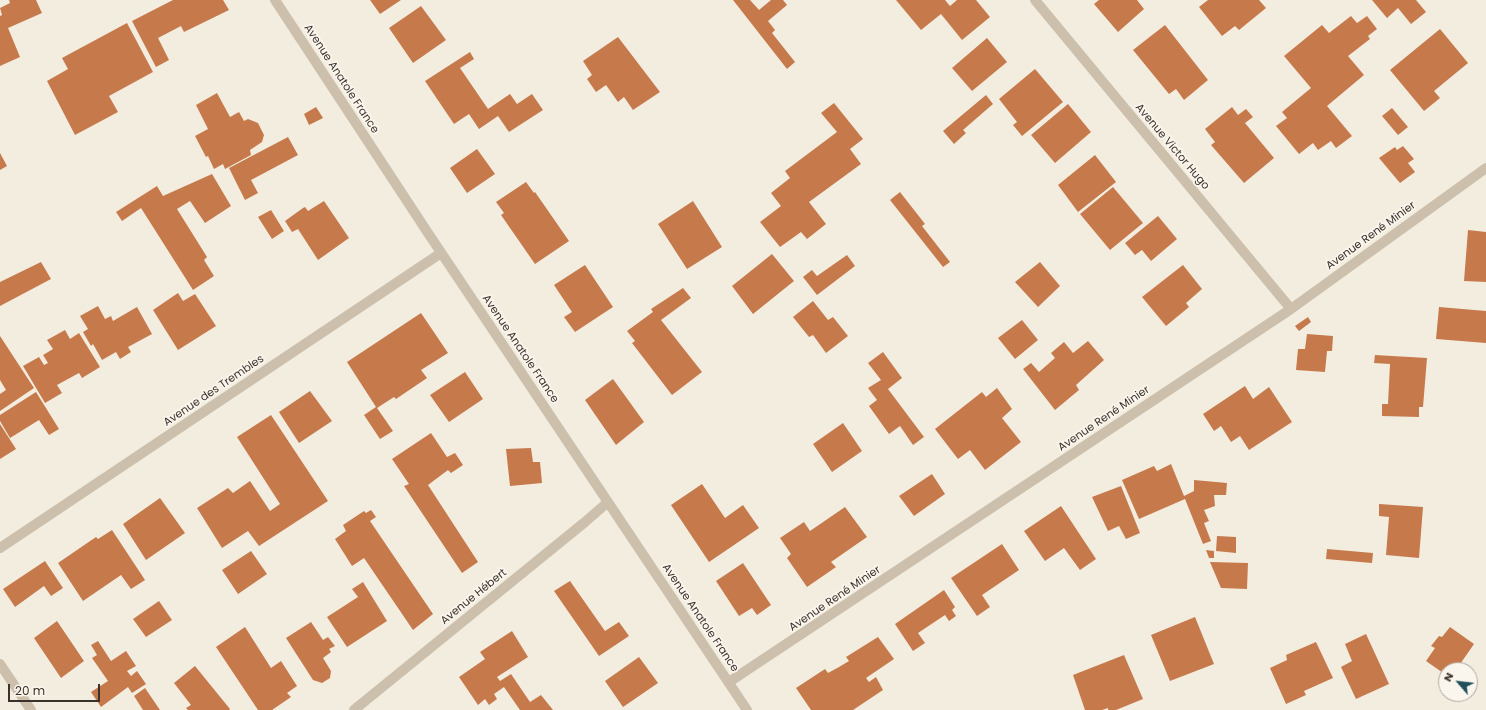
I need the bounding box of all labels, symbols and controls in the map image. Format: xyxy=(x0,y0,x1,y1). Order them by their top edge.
street label: Avenue Anatole France xyxy=(301,22,381,136)
street label: Avenue Victor Hugo xyxy=(1132,101,1212,193)
street label: Avenue René Minier xyxy=(1324,199,1418,273)
street label: Avenue Anatole France xyxy=(479,293,561,405)
street label: Avenue des Trembles xyxy=(161,353,267,429)
street label: Avenue René Minier xyxy=(1056,384,1152,454)
street label: Avenue Anatole France xyxy=(659,562,741,674)
street label: Avenue René Minier xyxy=(787,564,883,634)
street label: Avenue Hébert xyxy=(438,566,510,628)
north arrow xyxy=(1438,662,1478,702)
text: N xyxy=(1439,669,1457,684)
scale bar xyxy=(10,676,102,702)
text: 20 m xyxy=(15,682,45,699)

